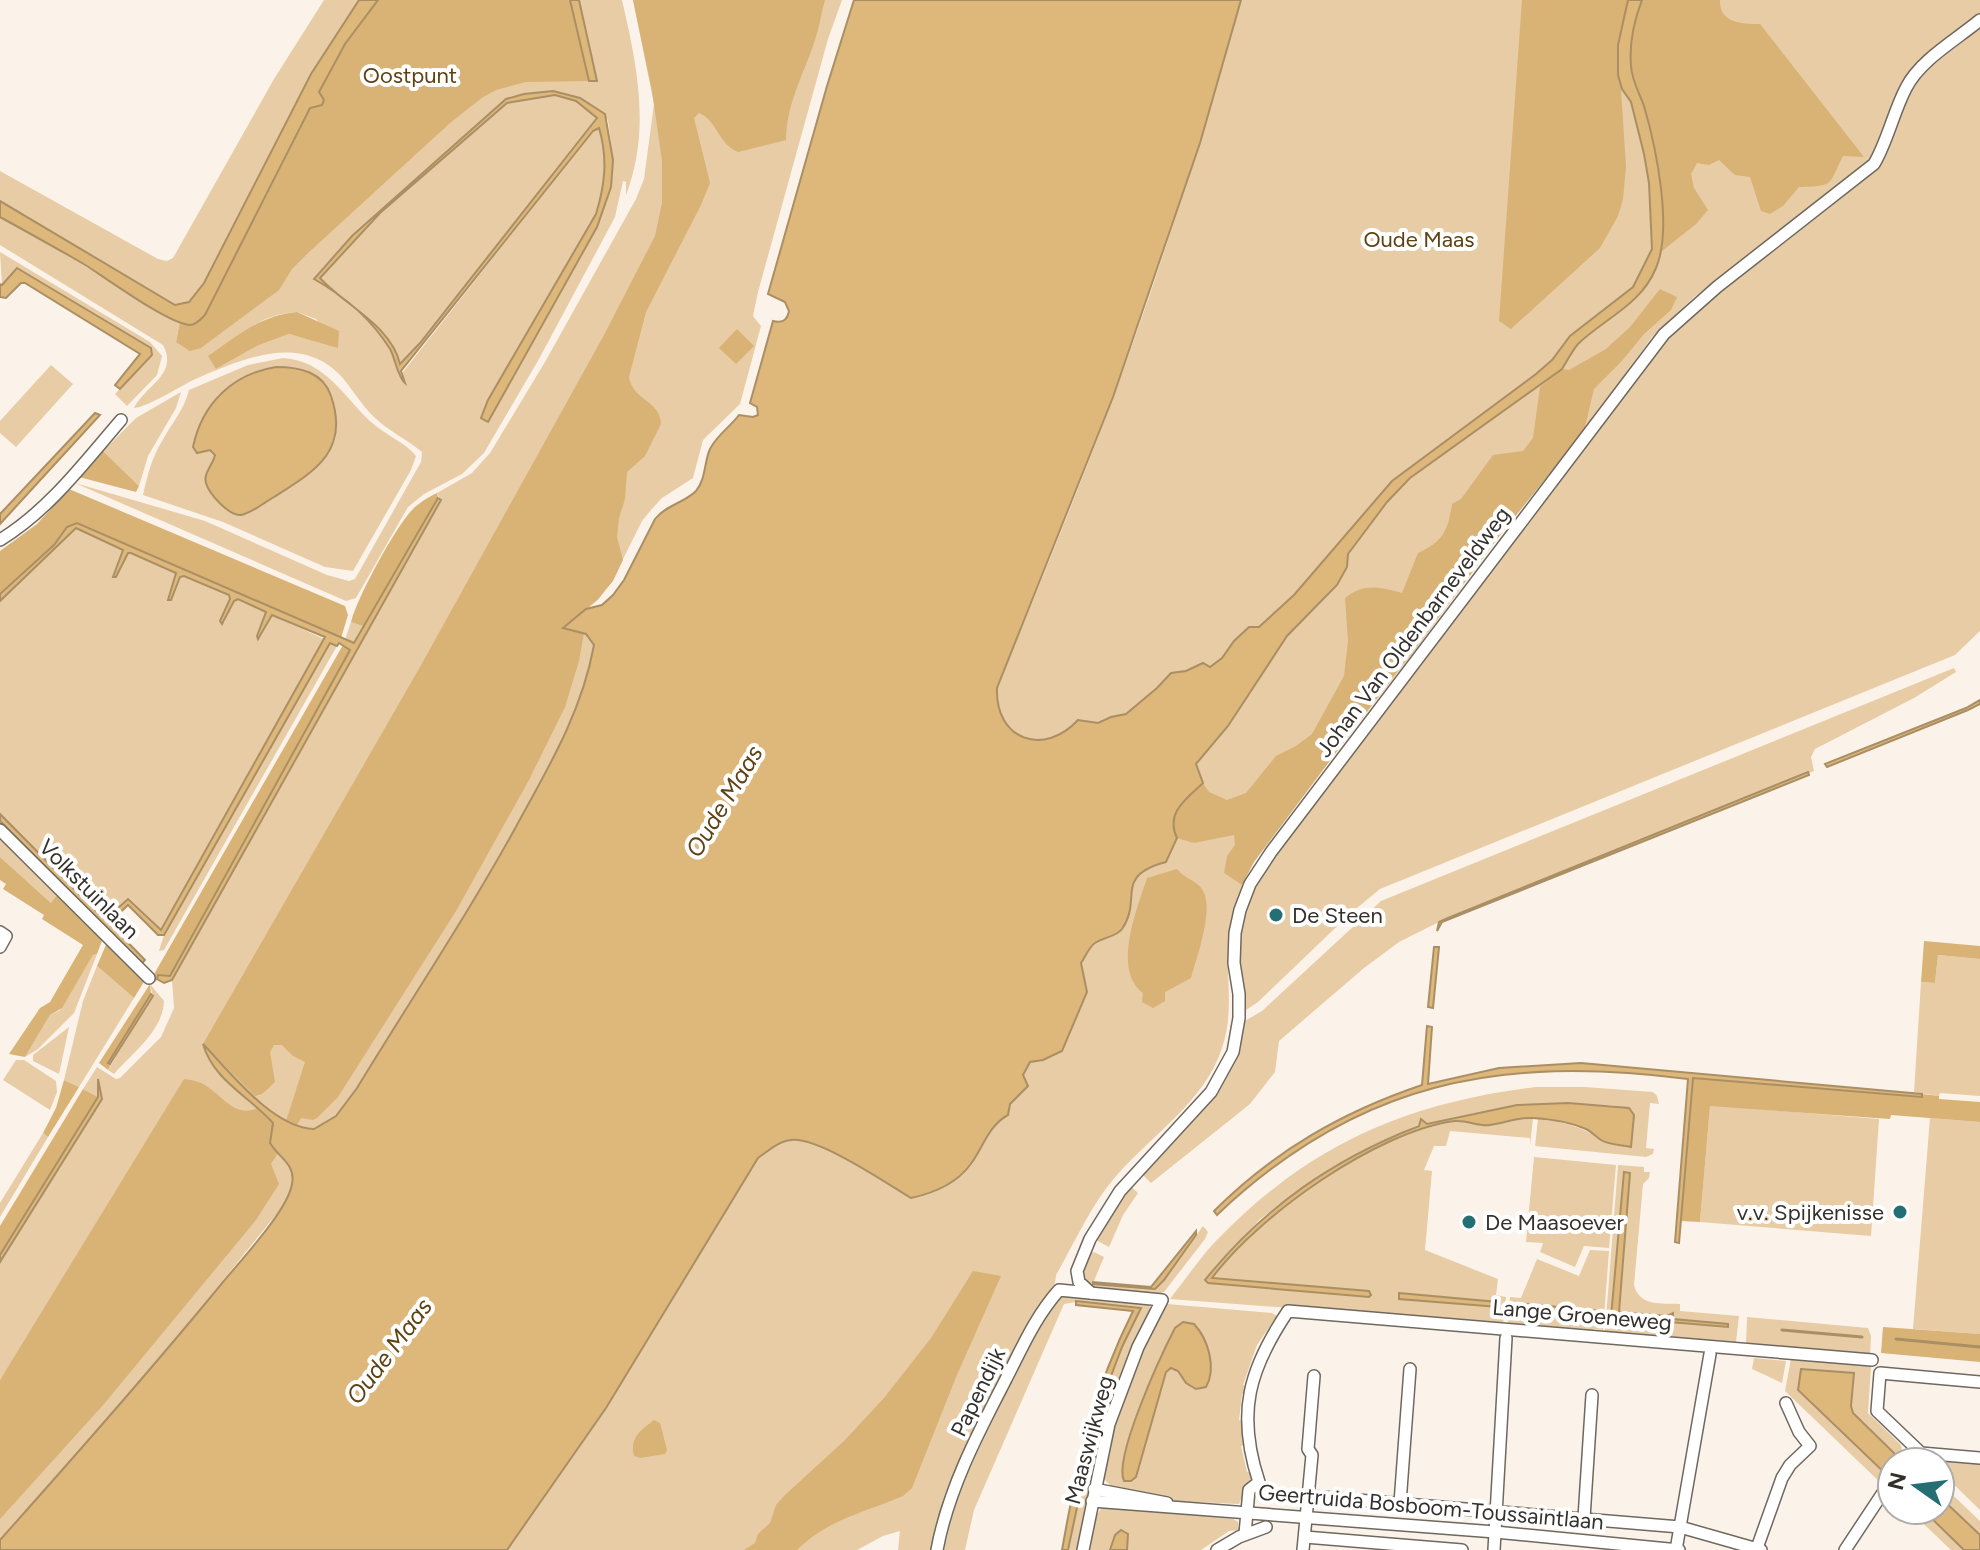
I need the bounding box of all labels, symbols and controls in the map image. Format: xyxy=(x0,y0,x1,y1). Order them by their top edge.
park label: Oostpunt xyxy=(363,62,457,89)
park label: Oude Maas xyxy=(1364,226,1475,253)
street label: Johan Van Oldenbarneveldweg xyxy=(1310,502,1516,762)
water label: Oude Maas xyxy=(679,740,769,862)
street label: Volkstuinlaan xyxy=(33,833,145,945)
place label: De Steen xyxy=(1292,902,1383,929)
marker: De Steen xyxy=(1267,906,1285,924)
place label: v.v. Spijkenisse xyxy=(1737,1199,1884,1226)
marker: v.v. Spijkenisse xyxy=(1891,1203,1909,1221)
place label: De Maasoever xyxy=(1485,1209,1625,1236)
marker: De Maasoever xyxy=(1460,1213,1478,1231)
water label: Oude Maas xyxy=(340,1292,438,1410)
street label: Lange Groeneweg xyxy=(1491,1294,1673,1336)
street label: Papendijk xyxy=(945,1343,1011,1441)
street label: Maaswijkweg xyxy=(1059,1373,1119,1507)
north arrow xyxy=(1876,1446,1956,1526)
text: N xyxy=(1882,1470,1912,1493)
street label: Geertruida Bosboom-Toussaintlaan xyxy=(1257,1478,1605,1536)

